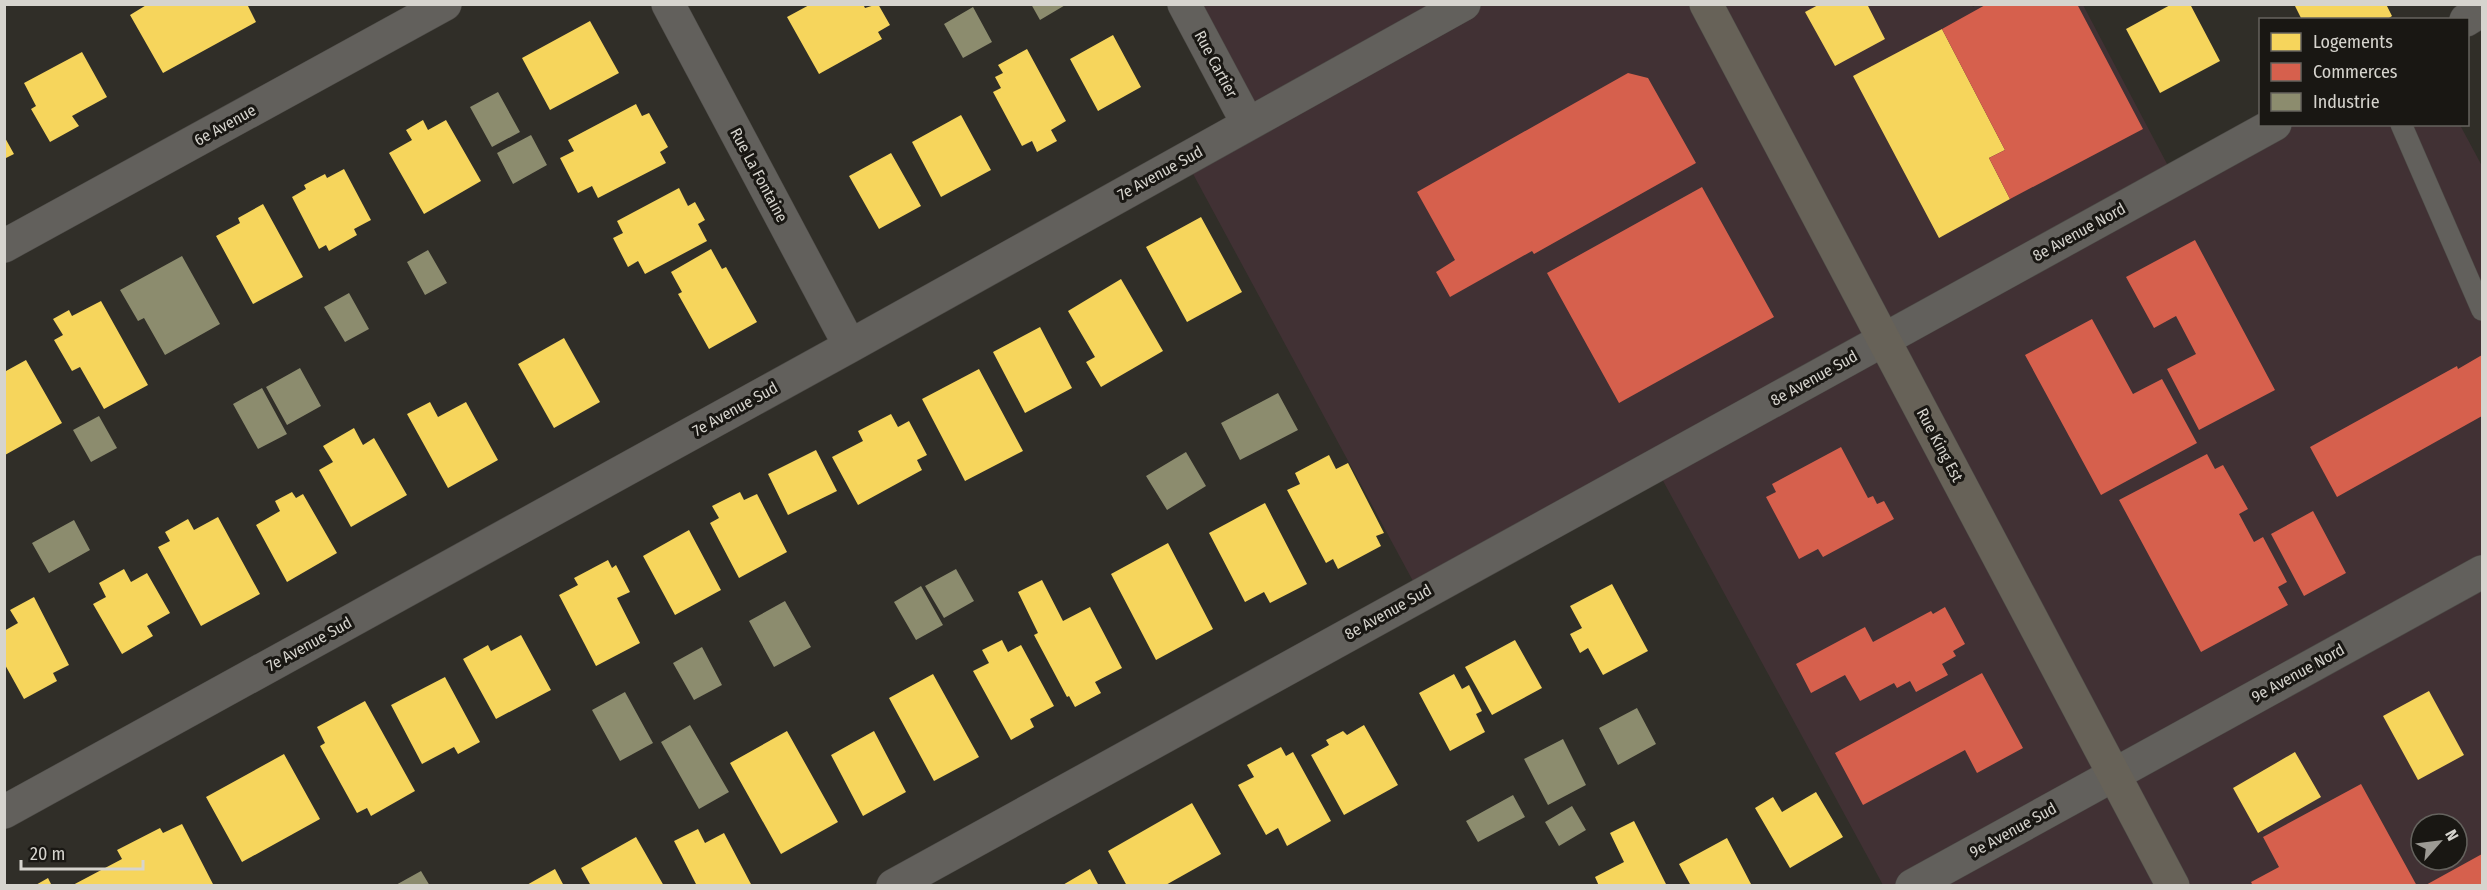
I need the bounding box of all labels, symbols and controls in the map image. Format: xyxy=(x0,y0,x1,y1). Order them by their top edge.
legend xyxy=(2259,18,2469,126)
street label: Rue Cartier xyxy=(1190,27,1242,101)
text: Logements xyxy=(2313,31,2393,53)
text: Commerces xyxy=(2313,61,2398,83)
text: Industrie xyxy=(2313,91,2380,113)
street label: 6e Avenue xyxy=(191,100,259,150)
street label: Rue La Fontaine xyxy=(726,125,792,225)
street label: 7e Avenue Sud xyxy=(1114,142,1206,204)
street label: 8e Avenue Nord xyxy=(2029,199,2129,265)
street label: 8e Avenue Sud xyxy=(1767,346,1861,410)
street label: 7e Avenue Sud xyxy=(689,378,781,440)
street label: Rue King Est xyxy=(1913,405,1968,486)
street label: 8e Avenue Sud xyxy=(1341,580,1435,644)
street label: 7e Avenue Sud xyxy=(263,613,355,675)
street label: 9e Avenue Nord xyxy=(2248,640,2348,706)
street label: 9e Avenue Sud xyxy=(1966,798,2060,862)
north arrow xyxy=(2409,812,2469,872)
text: N xyxy=(2441,826,2462,844)
scale bar xyxy=(21,833,142,871)
text: 20 m xyxy=(30,843,65,865)

